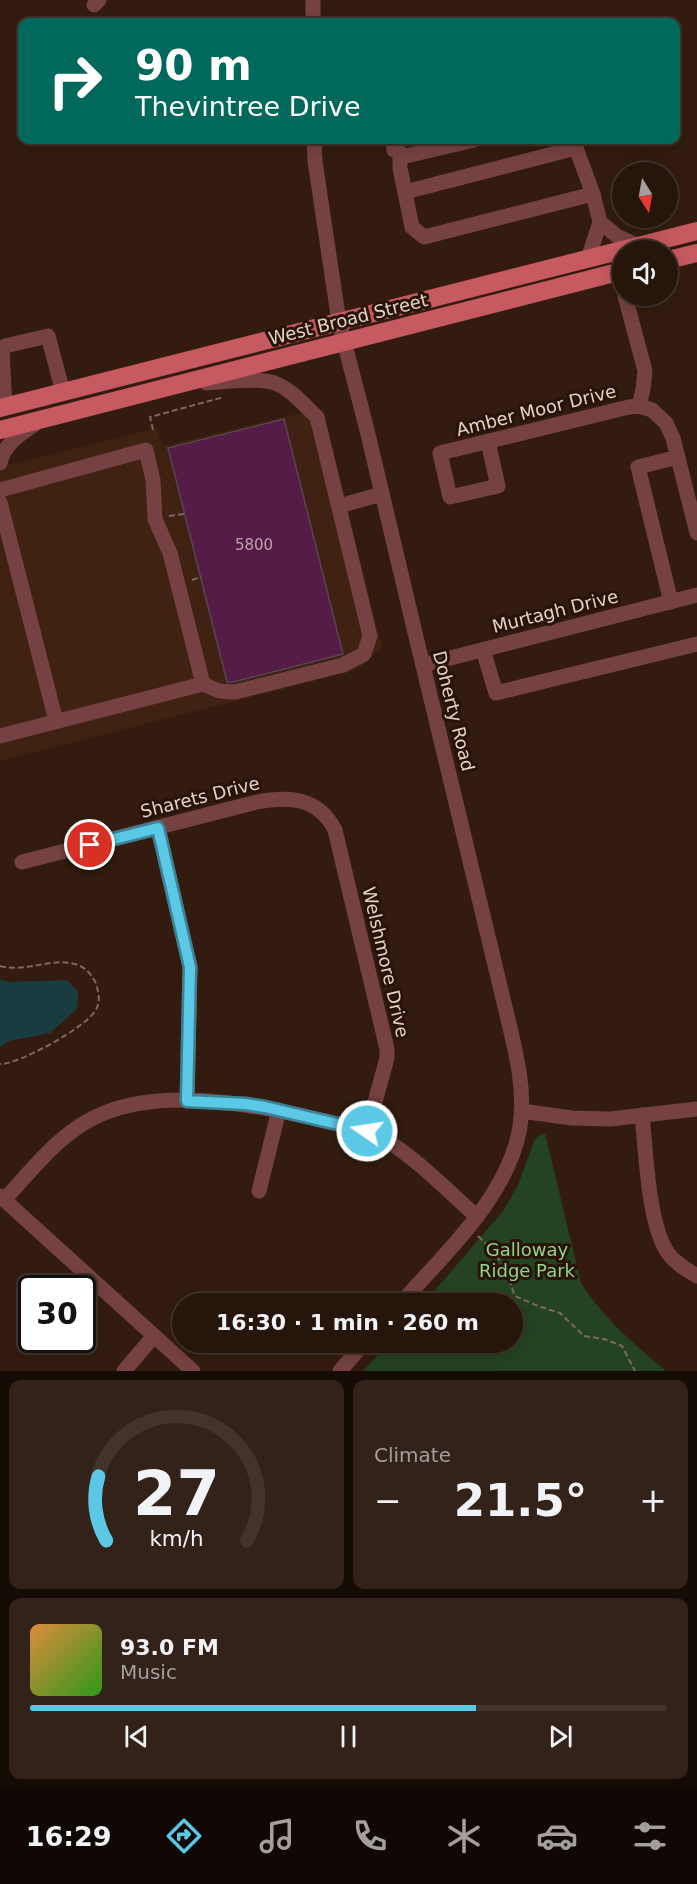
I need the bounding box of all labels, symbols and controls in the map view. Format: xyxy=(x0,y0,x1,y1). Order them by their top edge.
text: 90 m xyxy=(135,41,252,90)
icon: right xyxy=(36,42,114,120)
text: Thevintree Drive xyxy=(135,91,361,122)
north arrow xyxy=(612,162,678,228)
map controls xyxy=(612,162,678,306)
button: sound xyxy=(612,240,678,306)
street label: West Broad Street xyxy=(266,289,430,349)
street label: Amber Moor Drive xyxy=(454,380,618,440)
house number: 5800 xyxy=(235,536,273,554)
street label: Murtagh Drive xyxy=(490,585,620,637)
street label: Doherty Road xyxy=(429,649,479,773)
street label: Sharets Drive xyxy=(138,772,262,822)
pin xyxy=(64,819,115,870)
icon: arrive xyxy=(73,828,106,861)
street label: Welshmore Drive xyxy=(358,885,414,1039)
position arrow xyxy=(335,1099,399,1163)
park label: Galloway Ridge Park xyxy=(479,1239,576,1281)
speed limit sign: 30 xyxy=(18,1275,96,1353)
text: 16:30 · 1 min · 260 m xyxy=(216,1310,479,1335)
text: Climate xyxy=(374,1443,451,1467)
text: 27 xyxy=(133,1457,220,1530)
text: 21.5° xyxy=(454,1474,587,1527)
text: − xyxy=(374,1481,402,1520)
text: + xyxy=(639,1481,667,1520)
text: km/h xyxy=(149,1527,204,1552)
text: 93.0 FM xyxy=(120,1635,219,1660)
text: Music xyxy=(120,1660,177,1684)
icon: previous xyxy=(120,1720,153,1753)
icon: pause xyxy=(332,1720,365,1753)
icon: next xyxy=(544,1720,577,1753)
icon: directions xyxy=(163,1815,205,1857)
icon: music xyxy=(256,1815,298,1857)
icon: phone xyxy=(349,1815,391,1857)
icon: climate xyxy=(443,1815,485,1857)
icon: car xyxy=(536,1815,578,1857)
icon: filters xyxy=(629,1815,671,1857)
text: 16:29 xyxy=(26,1821,112,1852)

